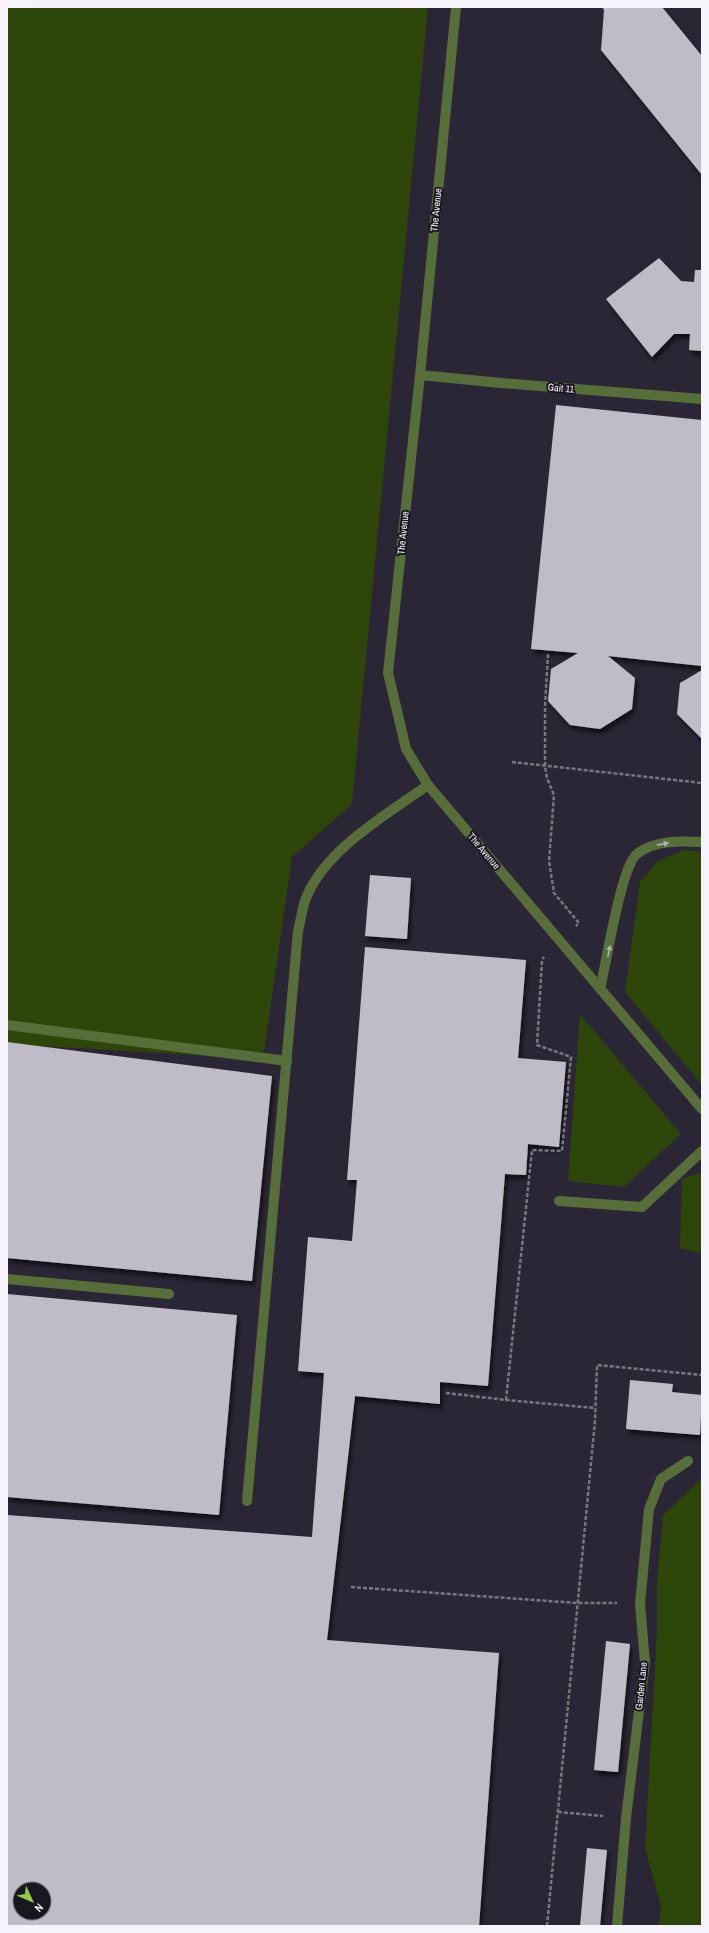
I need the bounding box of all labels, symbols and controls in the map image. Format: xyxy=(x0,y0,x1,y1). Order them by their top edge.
street label: The Avenue xyxy=(427,187,445,232)
street label: Gait 11 xyxy=(547,380,575,396)
street label: The Avenue xyxy=(394,510,412,555)
street label: The Avenue xyxy=(465,830,503,872)
one-way arrow xyxy=(656,841,669,847)
one-way arrow xyxy=(606,944,612,957)
street label: Garden Lane xyxy=(632,1661,650,1710)
north arrow xyxy=(12,1881,52,1921)
text: N xyxy=(32,1901,46,1915)

